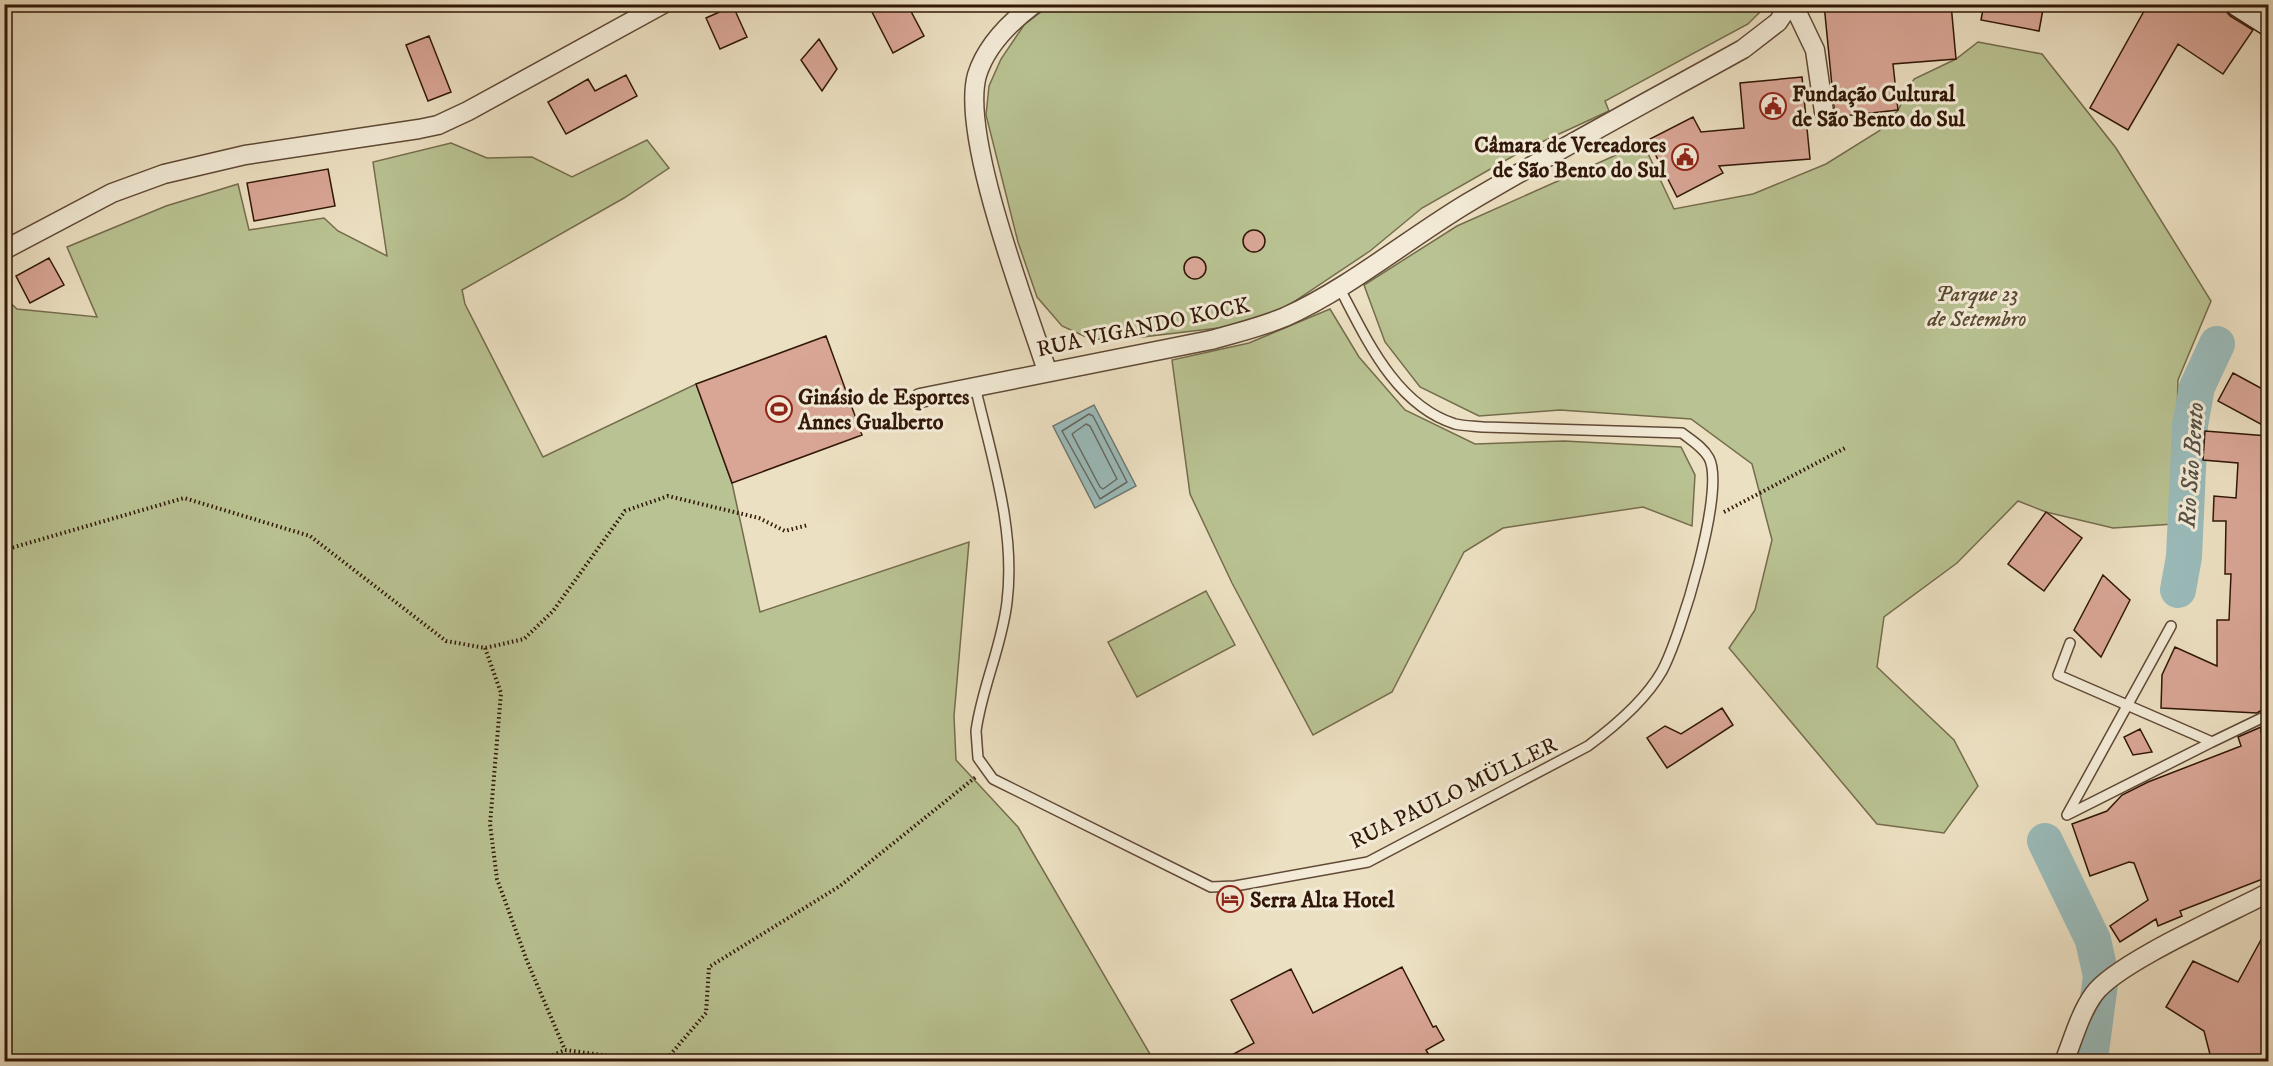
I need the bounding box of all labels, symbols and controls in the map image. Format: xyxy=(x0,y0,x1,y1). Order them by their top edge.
place label: Fundação Cultural de São Bento do Sul xyxy=(1792,81,1966,133)
public building icon: Fundação Cultural de São Bento do Sul xyxy=(1758,91,1788,121)
place label: Câmara de Vereadores de São Bento do Sul xyxy=(1474,132,1667,184)
public building icon: Câmara de Vereadores de São Bento do Sul xyxy=(1670,142,1700,172)
park label: Parque 23 de Setembro xyxy=(1927,281,2026,333)
street label: RUA VIGANDO KOCK xyxy=(1034,292,1253,363)
place label: Ginásio de Esportes Annes Gualberto xyxy=(797,384,970,436)
sports icon: Ginásio de Esportes Annes Gualberto xyxy=(764,394,794,424)
water label: Rio São Bento xyxy=(2173,401,2211,530)
street label: RUA PAULO MÜLLER xyxy=(1346,731,1562,855)
hotel icon: Serra Alta Hotel xyxy=(1215,884,1245,914)
place label: Serra Alta Hotel xyxy=(1250,887,1395,914)

